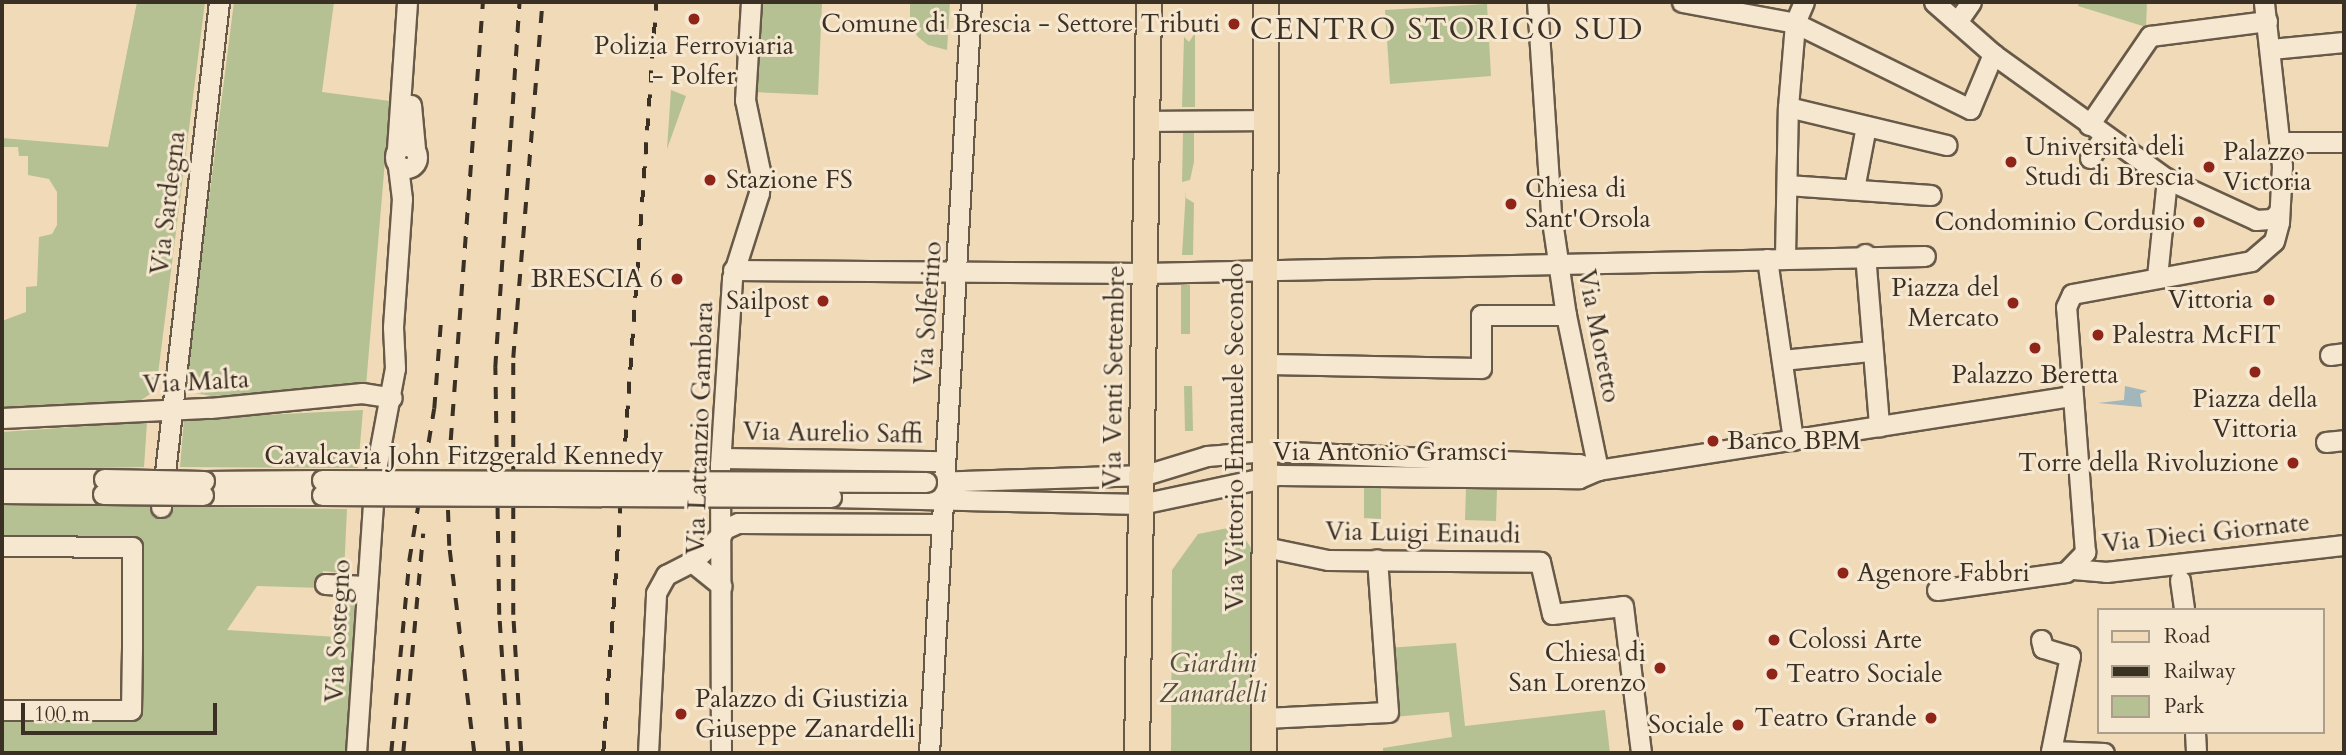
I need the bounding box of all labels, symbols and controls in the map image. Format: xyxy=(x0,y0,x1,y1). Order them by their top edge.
place label: Comune di Brescia - Settore Tributi xyxy=(821,8,1220,40)
marker: Polizia Ferroviaria - Polfer xyxy=(686,11,702,27)
district label: CENTRO STORICO SUD xyxy=(1252,12,1642,48)
marker: Comune di Brescia - Settore Tributi xyxy=(1226,16,1242,32)
place label: Polizia Ferroviaria - Polfer xyxy=(594,30,794,92)
street label: Via Sardegna xyxy=(144,129,192,277)
place label: Università deli Studi di Brescia xyxy=(2025,131,2195,192)
place label: Palazzo Victoria xyxy=(2223,136,2312,198)
marker: Università deli Studi di Brescia xyxy=(2003,154,2019,170)
marker: Palazzo Victoria xyxy=(2201,159,2217,175)
place label: Stazione FS xyxy=(726,164,853,196)
marker: Stazione FS xyxy=(700,170,720,190)
place label: Chiesa di Sant'Orsola xyxy=(1525,173,1651,234)
marker: Chiesa di Sant'Orsola xyxy=(1503,196,1519,212)
place label: Condominio Cordusio xyxy=(1934,206,2185,238)
marker: Condominio Cordusio xyxy=(2191,214,2207,230)
street label: Via Solferino xyxy=(907,240,949,386)
place label: BRESCIA 6 xyxy=(531,263,663,295)
street label: Via Vittorio Emanuele Secondo xyxy=(1219,263,1251,611)
street label: Via Venti Settembre xyxy=(1096,265,1132,489)
street label: Via Moretto xyxy=(1571,267,1627,405)
marker: BRESCIA 6 xyxy=(669,271,685,287)
place label: Piazza del Mercato xyxy=(1891,272,1999,334)
place label: Vittoria xyxy=(2168,284,2253,316)
place label: Sailpost xyxy=(726,285,809,317)
marker: Vittoria xyxy=(2259,290,2279,310)
marker: Sailpost xyxy=(815,293,831,309)
marker: Piazza del Mercato xyxy=(2005,295,2021,311)
street label: Via Lattanzio Gambara xyxy=(680,301,720,555)
place label: Palestra McFIT xyxy=(2112,319,2281,351)
marker: Palestra McFIT xyxy=(2090,327,2106,343)
marker: Palazzo Beretta xyxy=(2027,340,2043,356)
place label: Palazzo Beretta xyxy=(1951,359,2119,391)
street label: Via Malta xyxy=(142,364,250,400)
marker: Piazza della Vittoria xyxy=(2247,364,2263,380)
place label: Piazza della Vittoria xyxy=(2192,383,2318,444)
street label: Via Aurelio Saffi xyxy=(743,416,923,450)
place label: Banco BPM xyxy=(1727,425,1861,457)
marker: Banco BPM xyxy=(1705,433,1721,449)
street label: Via Antonio Gramsci xyxy=(1273,436,1507,468)
street label: Cavalcavia John Fitzgerald Kennedy xyxy=(264,440,664,472)
place label: Torre della Rivoluzione xyxy=(2018,447,2279,479)
marker: Torre della Rivoluzione xyxy=(2285,455,2301,471)
street label: Via Dieci Giornate xyxy=(2101,507,2311,559)
street label: Via Luigi Einaudi xyxy=(1325,516,1521,550)
place label: Agenore Fabbri xyxy=(1857,557,2030,589)
street label: Via Sostegno xyxy=(319,558,357,704)
marker: Agenore Fabbri xyxy=(1835,565,1851,581)
legend xyxy=(2098,608,2325,734)
text: Road xyxy=(2164,622,2210,651)
place label: Colossi Arte xyxy=(1788,624,1922,656)
marker: Colossi Arte xyxy=(1766,632,1782,648)
place label: Chiesa di San Lorenzo xyxy=(1508,637,1646,698)
park label: Giardini Zanardelli xyxy=(1160,648,1266,710)
text: Railway xyxy=(2164,657,2236,686)
place label: Teatro Sociale xyxy=(1786,658,1943,690)
marker: Chiesa di San Lorenzo xyxy=(1652,660,1668,676)
marker: Teatro Sociale xyxy=(1764,666,1780,682)
place label: Palazzo di Giustizia Giuseppe Zanardelli xyxy=(695,683,916,744)
scale bar xyxy=(24,688,220,732)
text: Park xyxy=(2164,692,2204,721)
text: 100 m xyxy=(34,700,90,729)
place label: Teatro Grande xyxy=(1754,702,1917,734)
marker: Palazzo di Giustizia Giuseppe Zanardelli xyxy=(673,706,689,722)
place label: Sociale xyxy=(1648,709,1724,741)
marker: Teatro Grande xyxy=(1923,710,1939,726)
marker: Sociale xyxy=(1730,717,1746,733)

